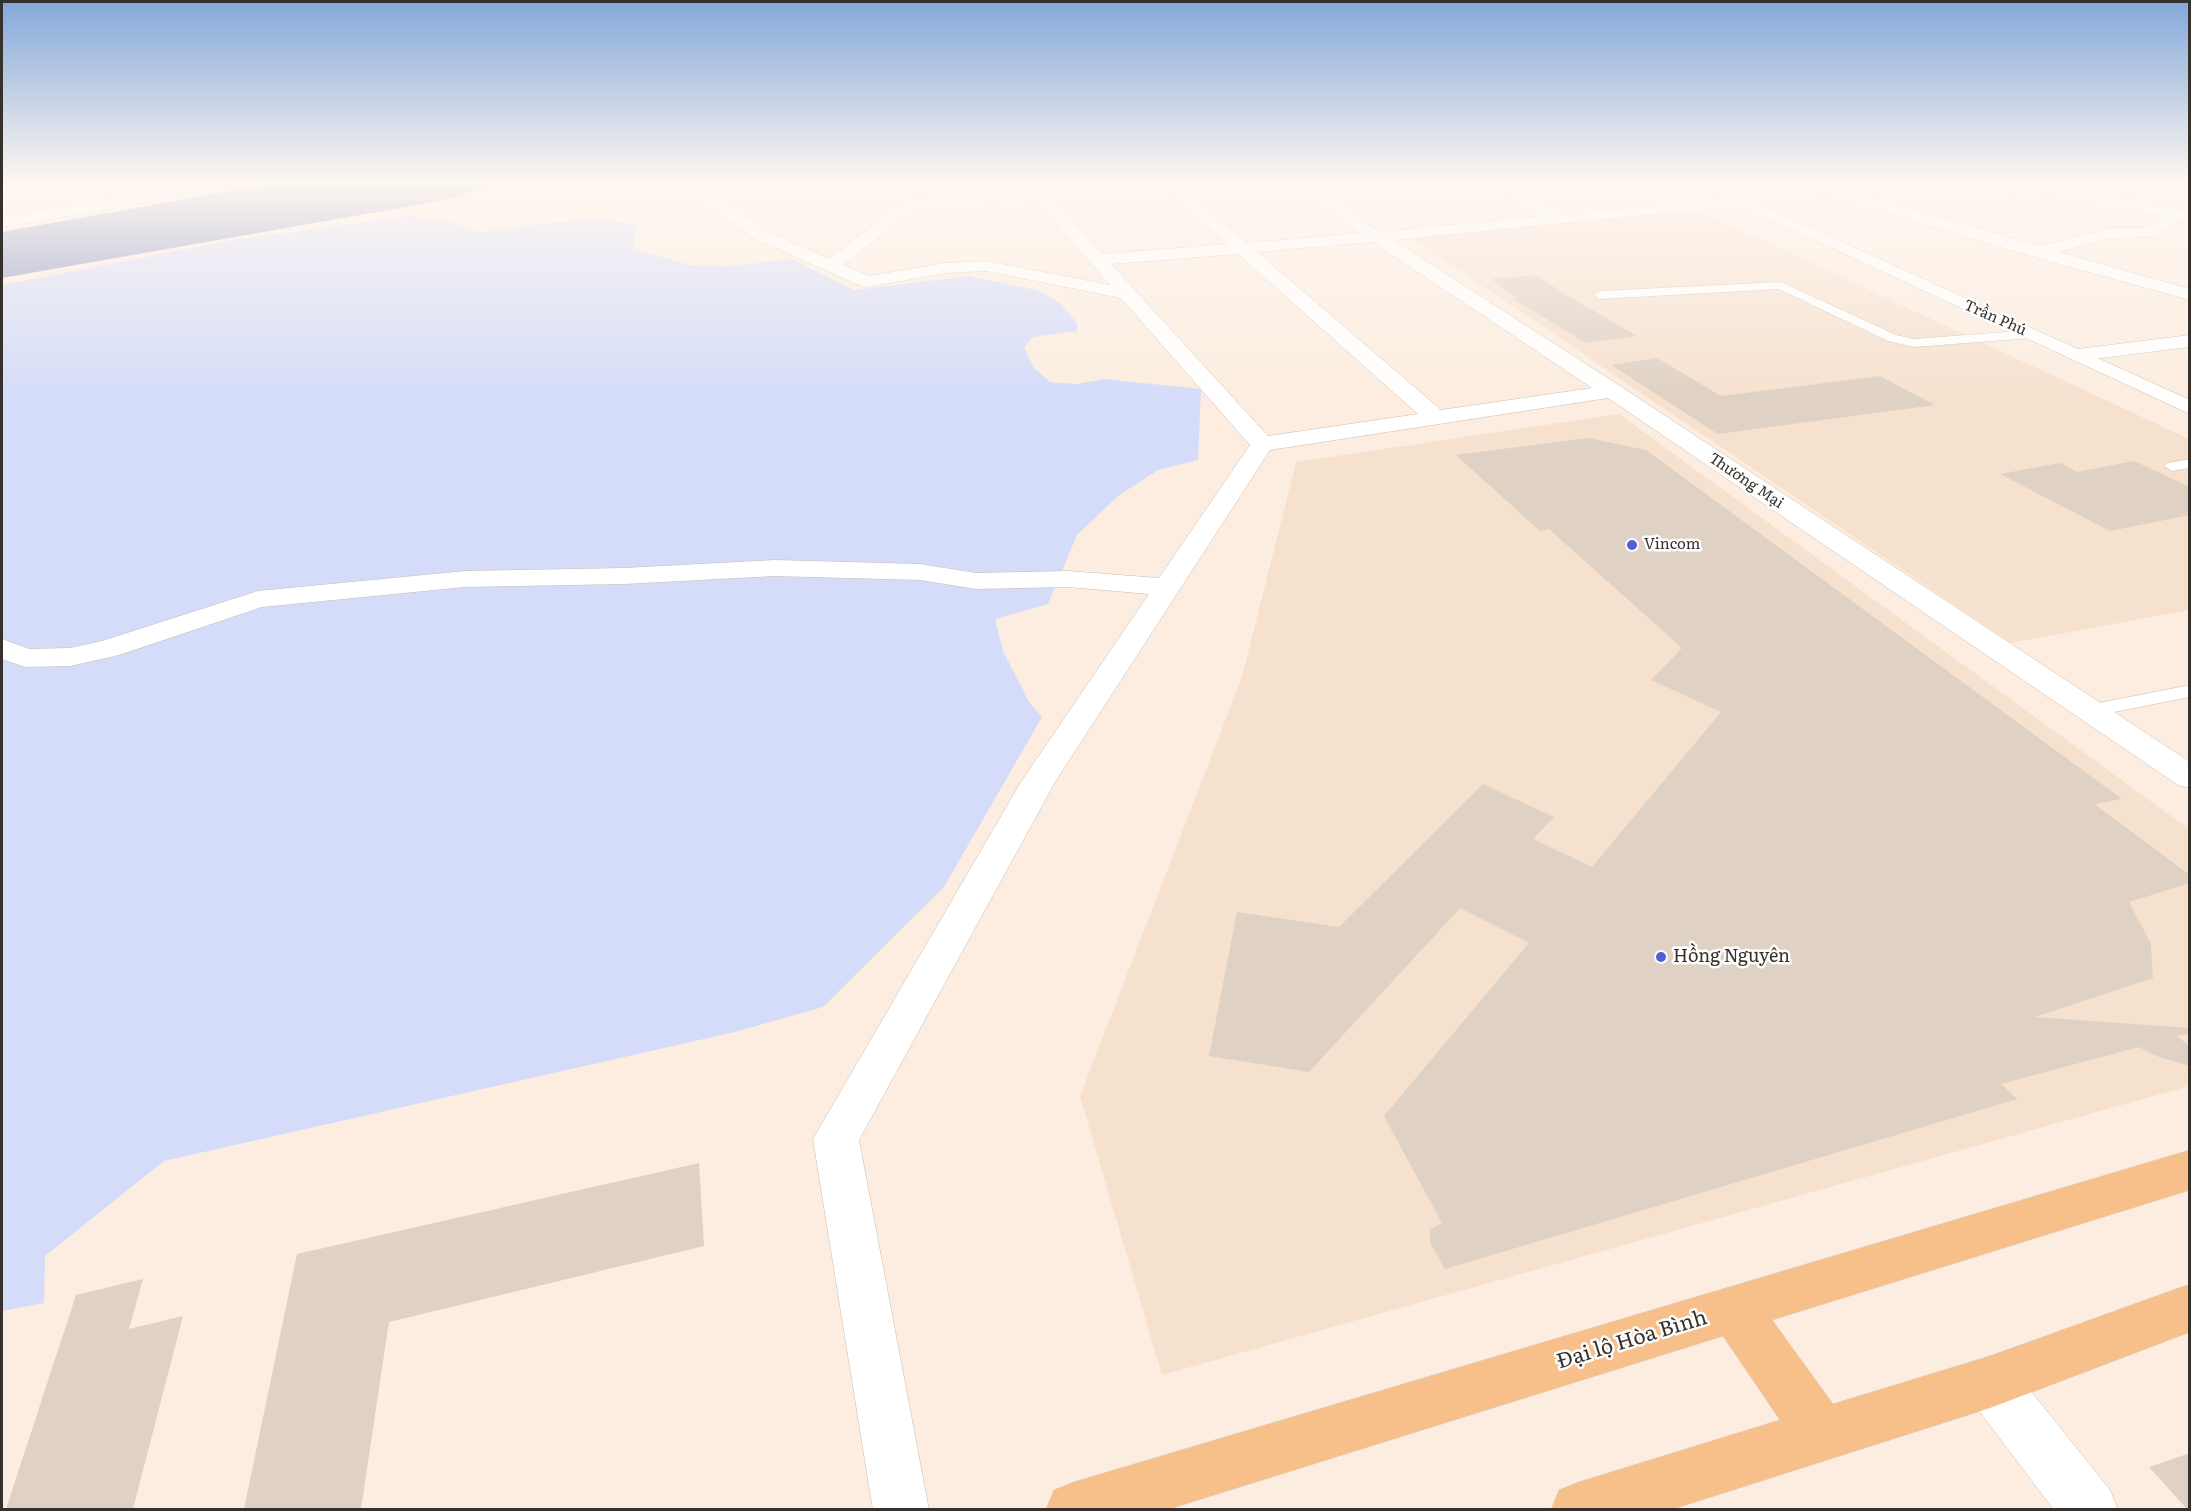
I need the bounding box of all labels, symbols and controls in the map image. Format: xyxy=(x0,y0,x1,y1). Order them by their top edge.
street label: Trần Phú xyxy=(1961,296,2029,340)
street label: Thương Mại xyxy=(1705,449,1787,513)
place label: Vincom xyxy=(1644,536,1700,554)
marker: Vincom xyxy=(1625,538,1639,552)
place label: Hồng Nguyên xyxy=(1673,946,1790,968)
marker: Hồng Nguyên xyxy=(1654,950,1668,964)
street label: Đại lộ Hòa Bình xyxy=(1554,1305,1710,1375)

